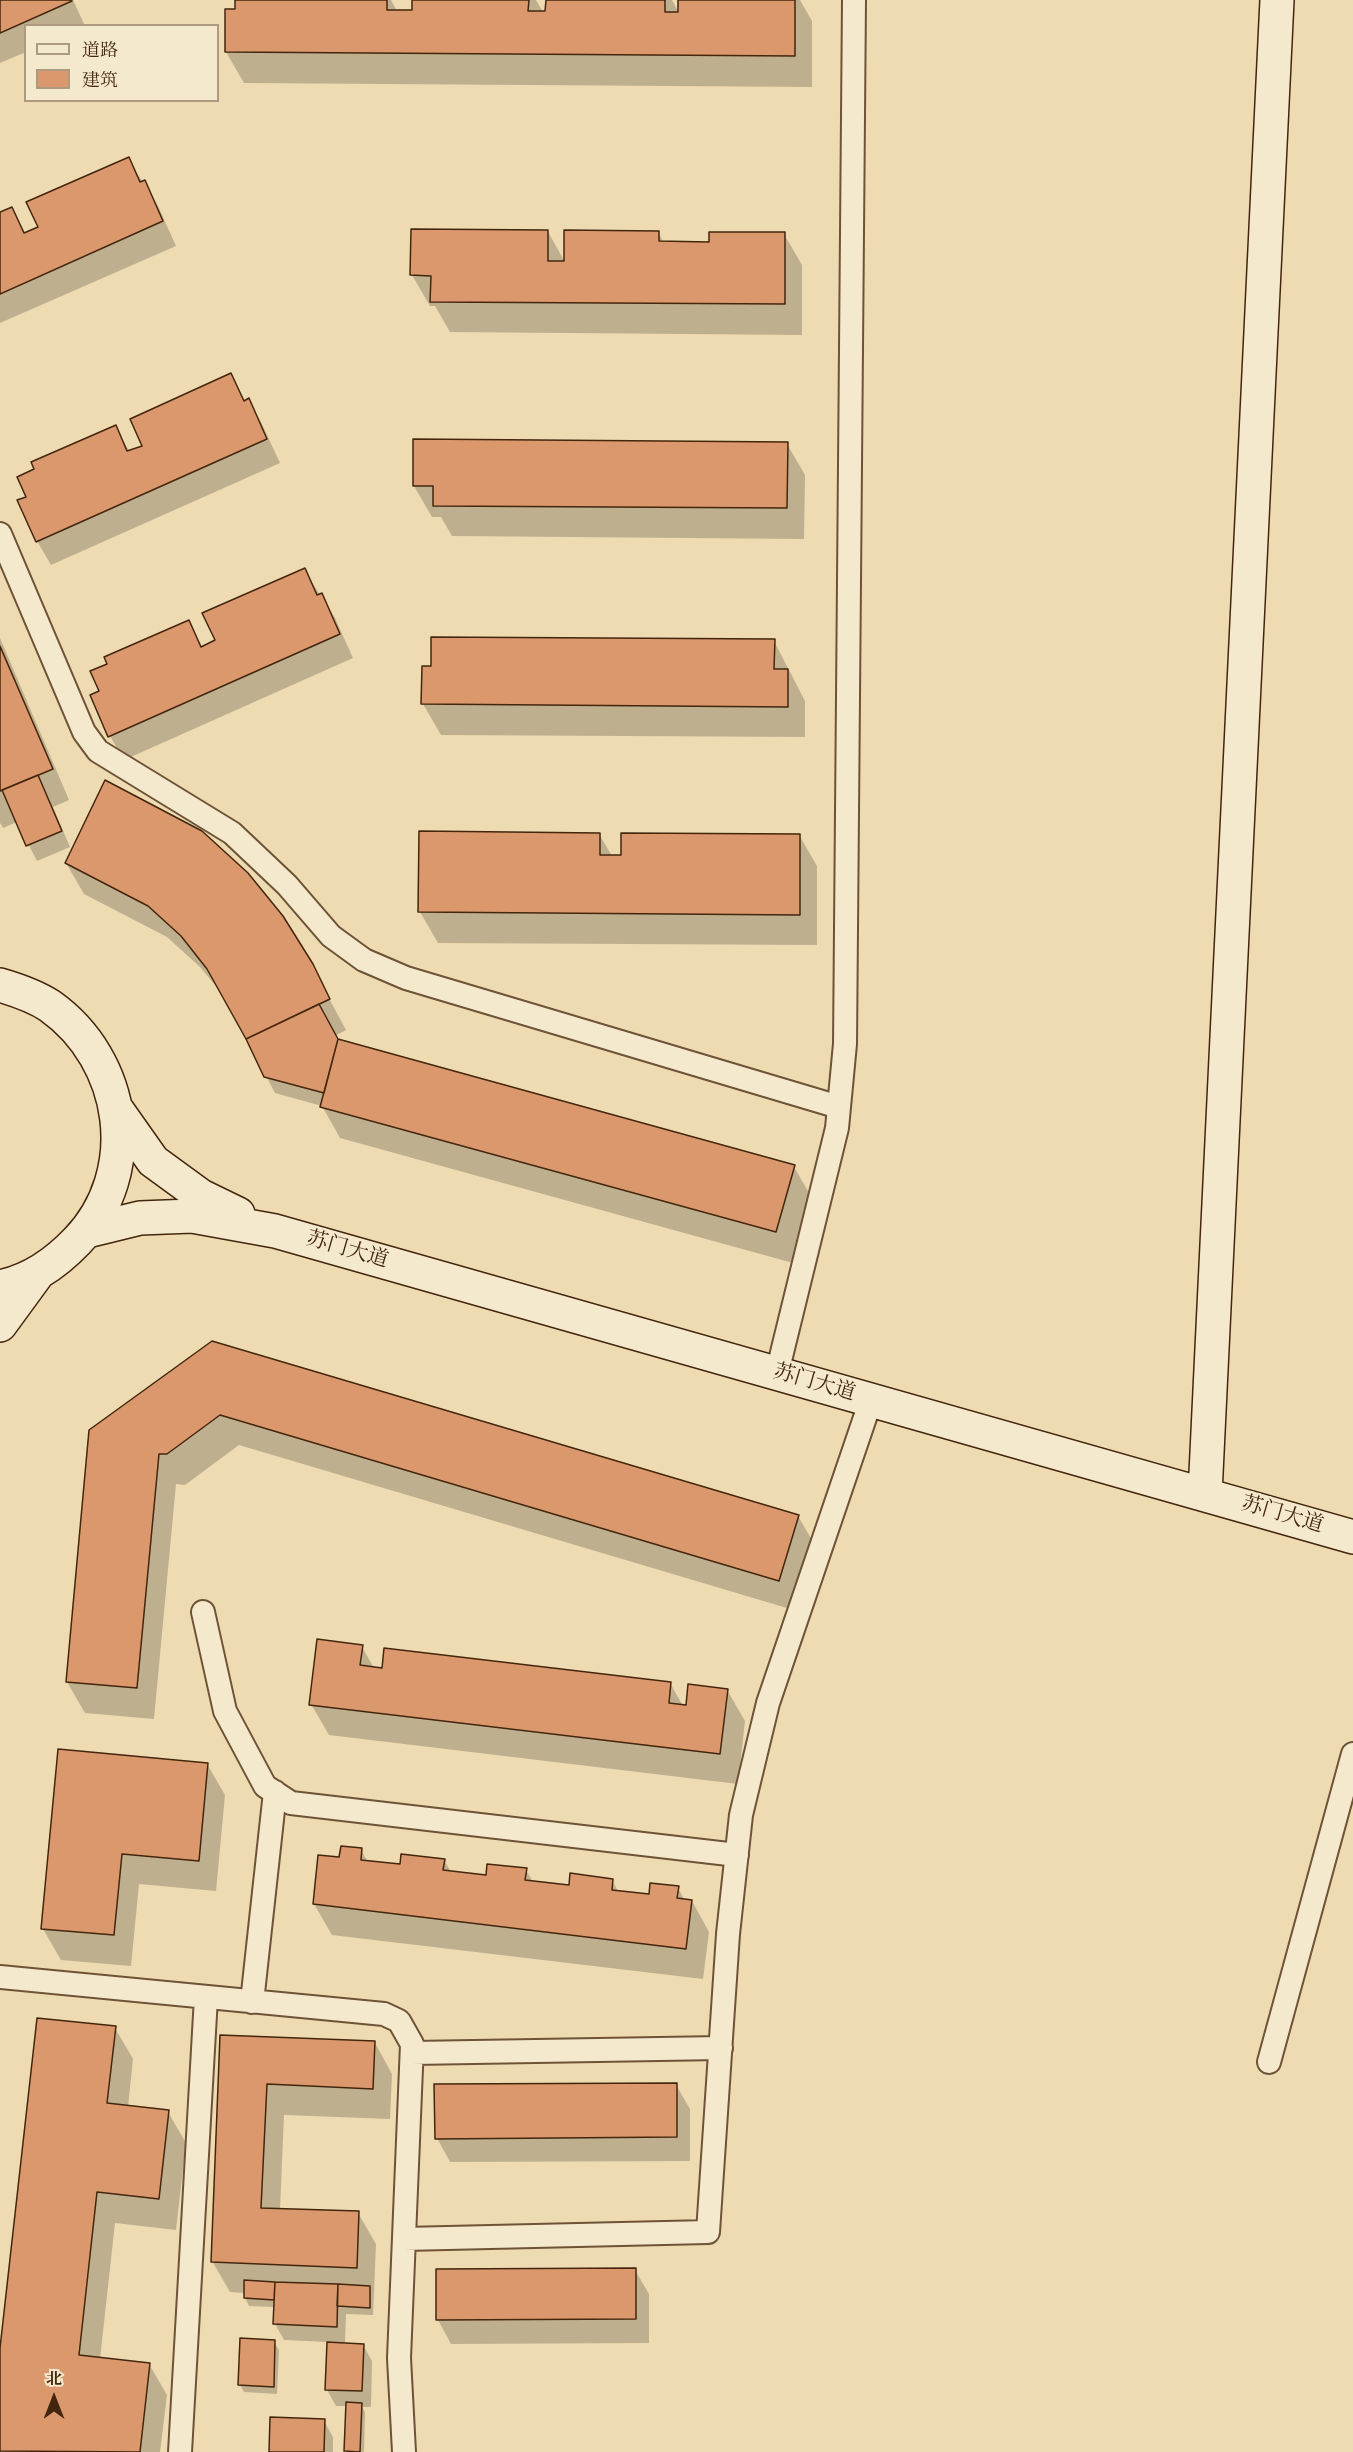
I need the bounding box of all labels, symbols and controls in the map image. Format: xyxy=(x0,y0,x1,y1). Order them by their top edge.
legend xyxy=(24,24,219,102)
text: 道路 xyxy=(82,40,118,63)
text: 建筑 xyxy=(82,70,118,93)
street label: 苏门大道 xyxy=(303,1227,391,1275)
street label: 苏门大道 xyxy=(770,1360,858,1408)
street label: 苏门大道 xyxy=(1238,1492,1326,1540)
north arrow xyxy=(24,2368,84,2428)
text: 北 xyxy=(46,2370,62,2390)

